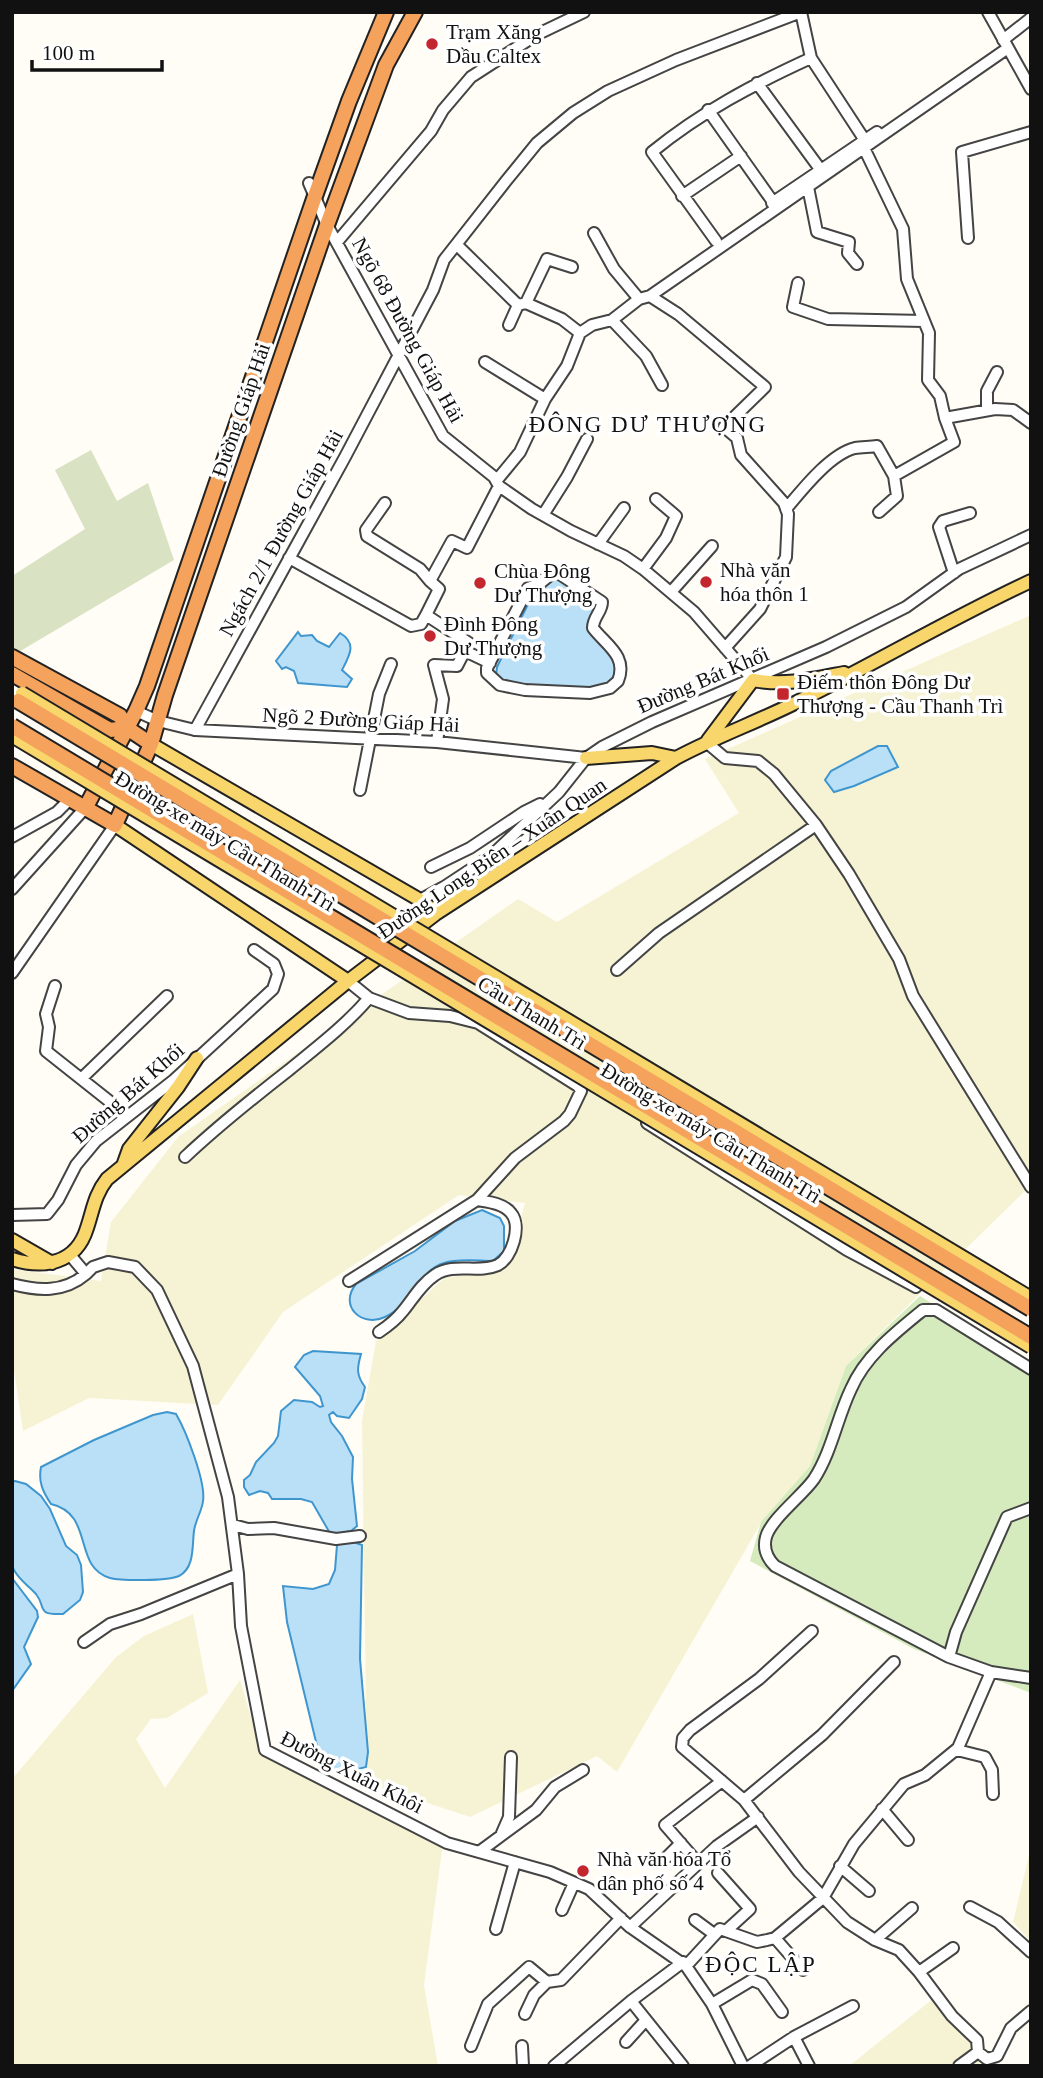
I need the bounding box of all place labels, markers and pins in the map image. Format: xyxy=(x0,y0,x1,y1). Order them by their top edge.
place label: Trạm Xăng Dầu Caltex xyxy=(446,20,542,68)
marker: Trạm Xăng Dầu Caltex xyxy=(424,36,440,52)
place label: Nhà văn hóa thôn 1 xyxy=(720,558,809,606)
place label: Chùa Đông Dư Thượng xyxy=(494,559,593,607)
marker: Nhà văn hóa thôn 1 xyxy=(698,574,714,590)
marker: Chùa Đông Dư Thượng xyxy=(472,575,488,591)
place label: Đình Đông Dư Thượng xyxy=(444,612,543,660)
marker: Đình Đông Dư Thượng xyxy=(422,628,438,644)
place label: Điếm thôn Đông Dư Thượng - Cầu Thanh Trì xyxy=(797,670,1004,718)
marker: Điếm thôn Đông Dư Thượng - Cầu Thanh Trì xyxy=(775,686,791,702)
place label: Nhà văn hóa Tổ dân phố số 4 xyxy=(597,1847,731,1895)
marker: Nhà văn hóa Tổ dân phố số 4 xyxy=(575,1863,591,1879)

